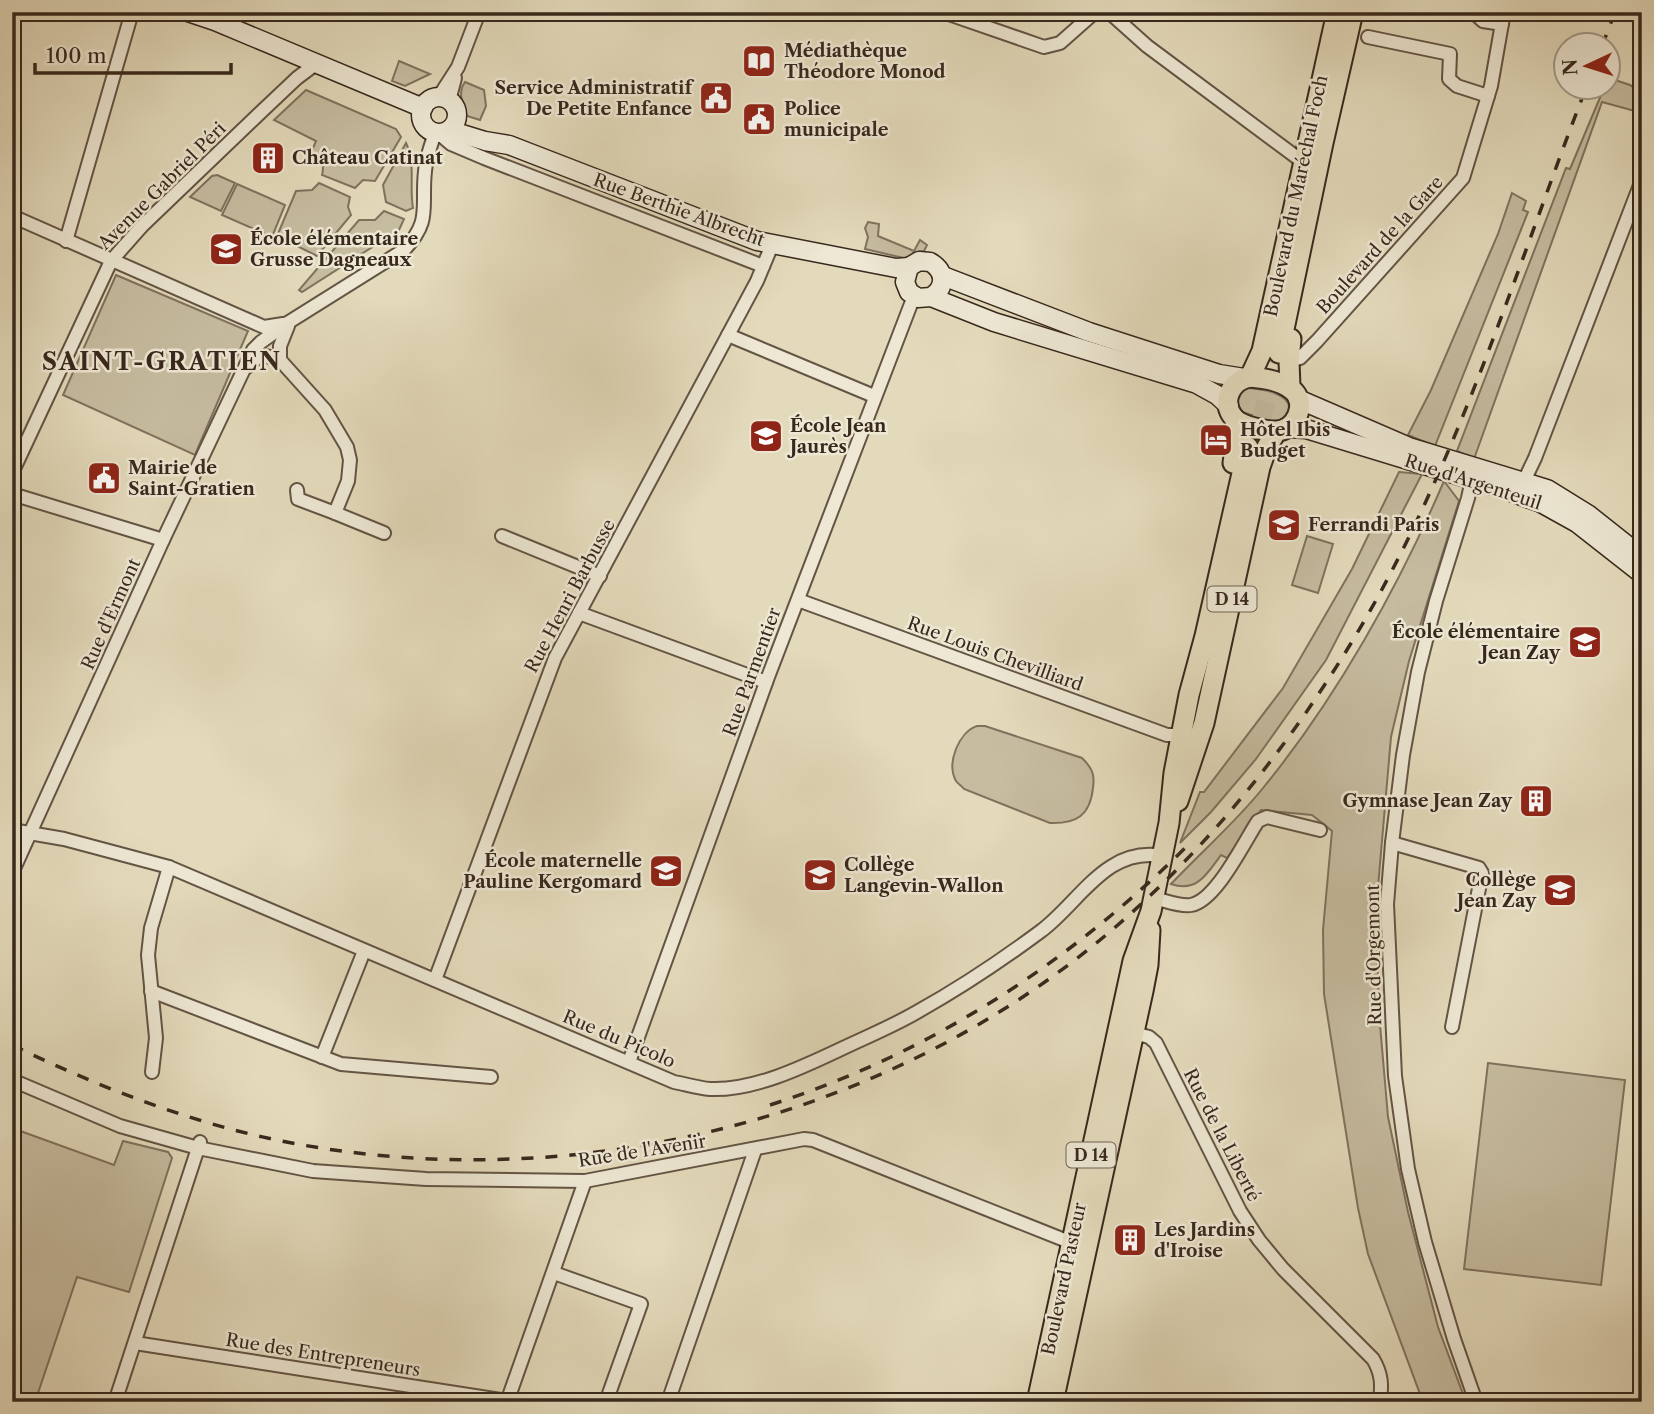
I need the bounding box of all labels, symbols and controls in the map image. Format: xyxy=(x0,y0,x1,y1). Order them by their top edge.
scale bar xyxy=(35,32,231,76)
north arrow xyxy=(1552,32,1622,102)
place label: Médiathèque Théodore Monod xyxy=(784,40,946,83)
library icon: Médiathèque Théodore Monod xyxy=(740,42,778,80)
text: 100 m xyxy=(46,43,107,68)
text: N xyxy=(1558,58,1583,76)
street label: Boulevard du Maréchal Foch xyxy=(1260,73,1332,319)
place label: Service Administratif De Petite Enfance xyxy=(495,77,694,120)
public building icon: Service Administratif De Petite Enfance xyxy=(697,79,735,117)
place label: Police municipale xyxy=(784,98,889,141)
public building icon: Police municipale xyxy=(740,100,778,138)
street label: Avenue Gabriel Péri xyxy=(93,117,231,255)
building icon: Château Catinat xyxy=(249,139,287,177)
place label: Château Catinat xyxy=(292,147,443,169)
street label: Rue Berthie Albrecht xyxy=(590,169,768,251)
street label: Boulevard de la Gare xyxy=(1312,171,1448,319)
place label: École élémentaire Grusse Dagneaux xyxy=(250,227,418,271)
school or university icon: École élémentaire Grusse Dagneaux xyxy=(207,230,245,268)
district label: SAINT-GRATIEN xyxy=(42,347,282,376)
place label: École Jean Jaurès xyxy=(787,414,887,458)
school or university icon: École Jean Jaurès xyxy=(747,417,785,455)
place label: Hôtel Ibis Budget xyxy=(1240,419,1330,462)
hotel icon: Hôtel Ibis Budget xyxy=(1197,421,1235,459)
street label: Rue d'Argenteuil xyxy=(1402,449,1544,515)
place label: Mairie de Saint-Gratien xyxy=(128,457,255,500)
public building icon: Mairie de Saint-Gratien xyxy=(85,459,123,497)
school or university icon: Ferrandi Paris xyxy=(1265,506,1303,544)
place label: Ferrandi Paris xyxy=(1308,514,1439,536)
street label: Rue Henri Barbusse xyxy=(520,515,620,677)
street label: Rue d'Ermont xyxy=(77,554,146,673)
road number: D 14 xyxy=(1208,586,1256,612)
street label: Rue Parmentier xyxy=(719,604,786,739)
street label: Rue Louis Chevilliard xyxy=(904,612,1086,696)
place label: École élémentaire Jean Zay xyxy=(1392,620,1561,664)
school or university icon: École élémentaire Jean Zay xyxy=(1566,623,1604,661)
building icon: Gymnase Jean Zay xyxy=(1517,782,1555,820)
place label: Gymnase Jean Zay xyxy=(1342,790,1513,812)
place label: École maternelle Pauline Kergomard xyxy=(463,849,642,893)
school or university icon: École maternelle Pauline Kergomard xyxy=(647,852,685,890)
place label: Collège Langevin-Wallon xyxy=(844,854,1004,897)
school or university icon: Collège Langevin-Wallon xyxy=(801,856,839,894)
place label: Collège Jean Zay xyxy=(1454,869,1537,912)
school or university icon: Collège Jean Zay xyxy=(1541,871,1579,909)
street label: Rue d'Orgemont xyxy=(1362,884,1386,1026)
street label: Rue du Picolo xyxy=(559,1005,679,1073)
street label: Rue de la Liberté xyxy=(1179,1065,1265,1205)
street label: Rue de l'Avenir xyxy=(577,1130,708,1172)
road number: D 14 xyxy=(1066,1142,1116,1168)
street label: Boulevard Pasteur xyxy=(1037,1200,1091,1357)
place label: Les Jardins d'Iroise xyxy=(1154,1219,1255,1262)
building icon: Les Jardins d'Iroise xyxy=(1111,1221,1149,1259)
street label: Rue des Entrepreneurs xyxy=(224,1329,422,1381)

